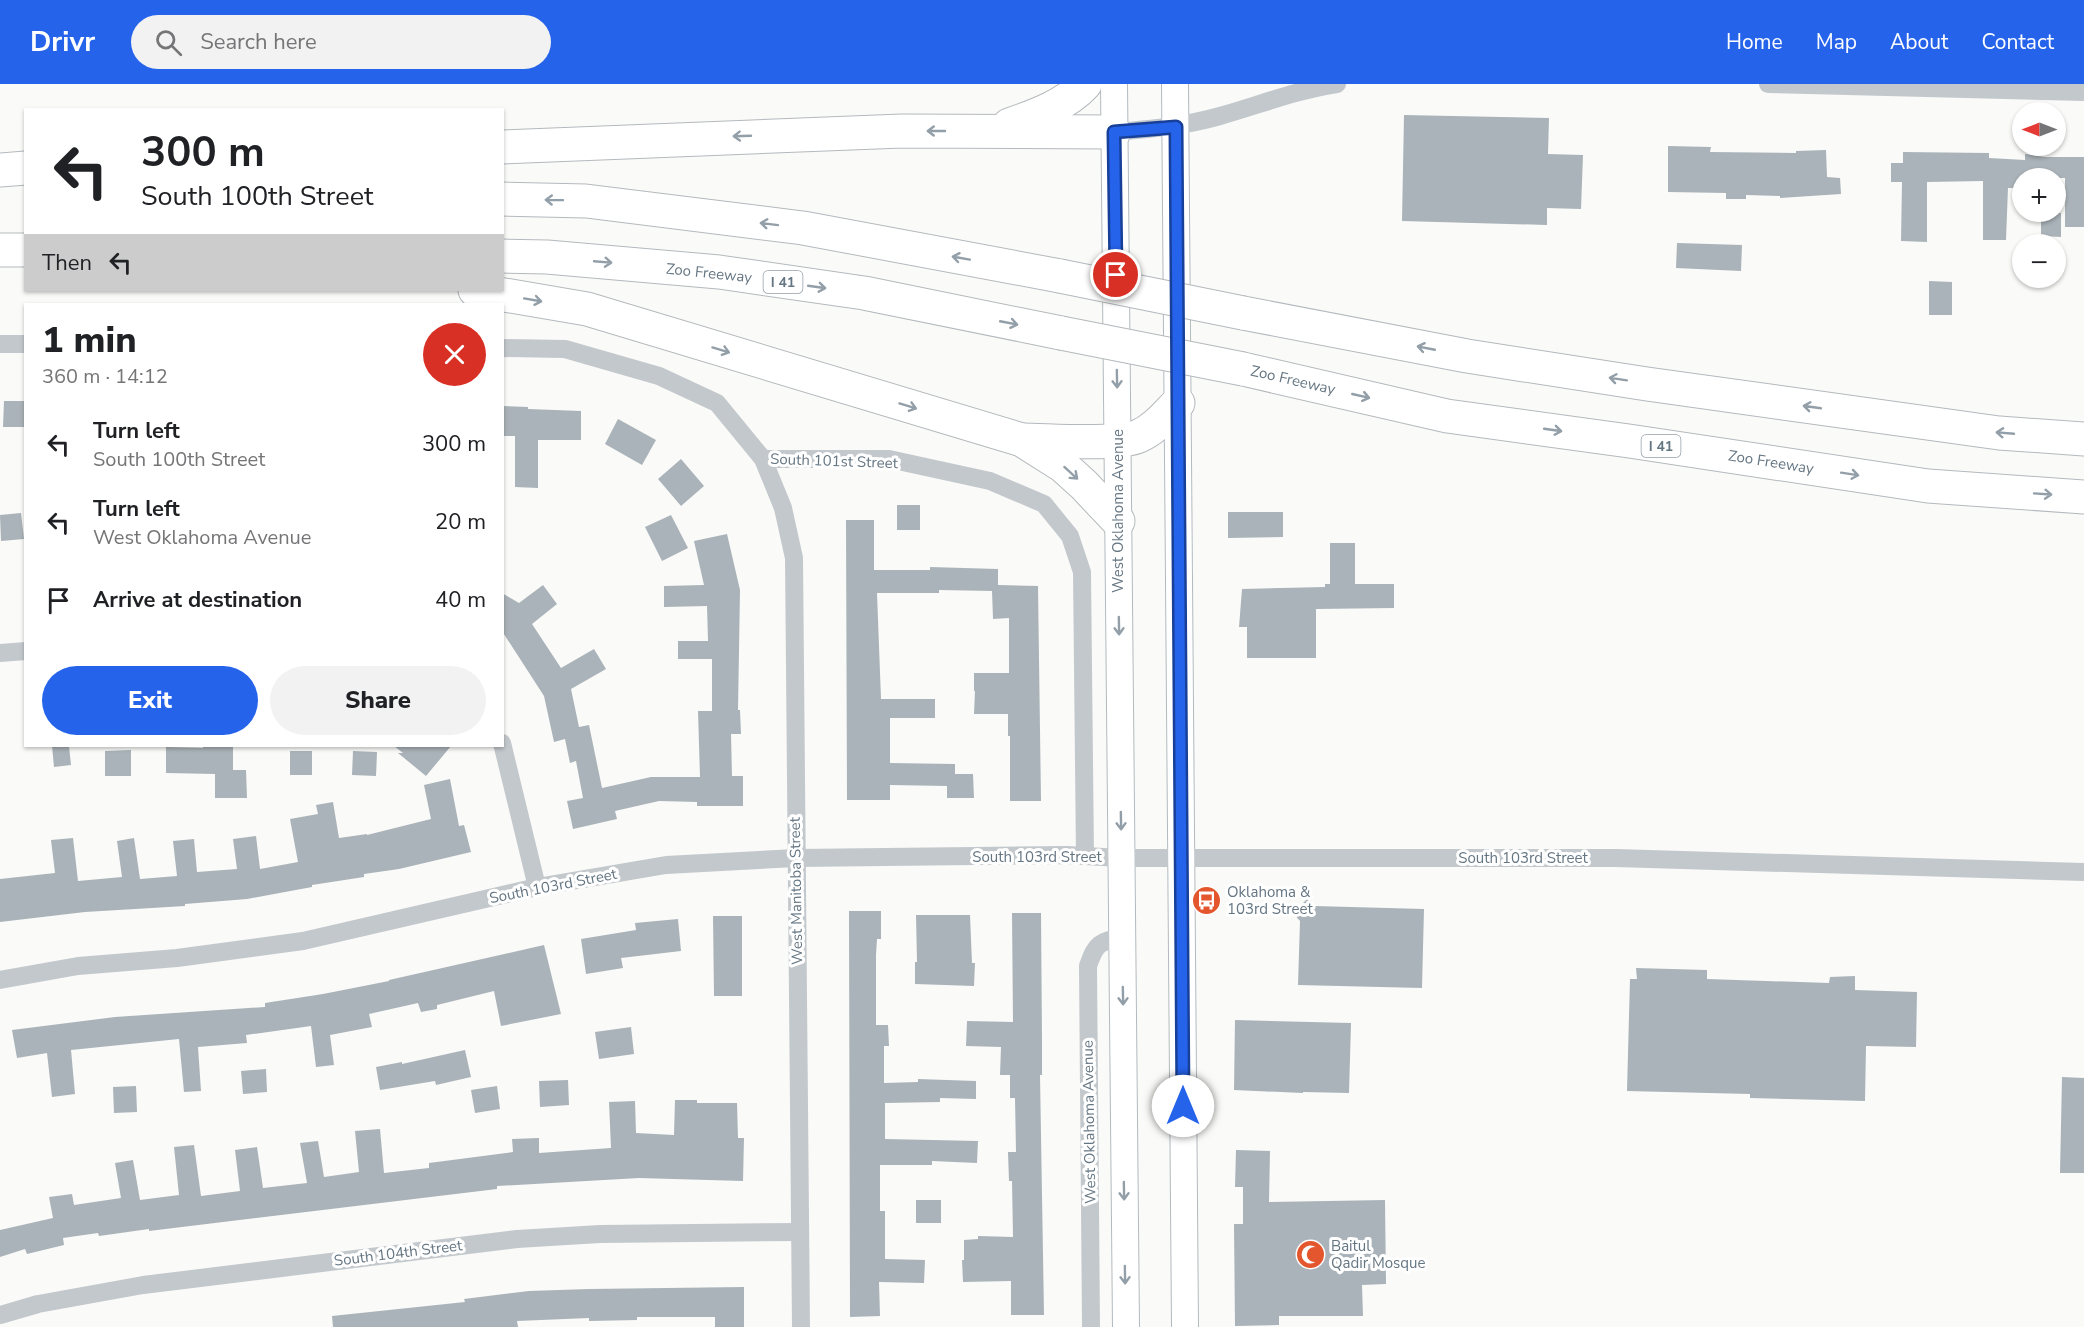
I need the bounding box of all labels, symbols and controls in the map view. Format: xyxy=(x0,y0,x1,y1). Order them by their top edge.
search box xyxy=(131,15,551,69)
text: Drivr xyxy=(30,23,95,61)
icon: search xyxy=(152,26,185,59)
text: Search here xyxy=(200,27,317,57)
text: Home xyxy=(1726,28,1783,56)
text: Map xyxy=(1816,28,1857,56)
text: About xyxy=(1890,28,1948,56)
text: Contact xyxy=(1981,28,2054,56)
north arrow xyxy=(2012,102,2066,156)
map controls xyxy=(2012,102,2066,288)
text: 300 m xyxy=(141,124,265,181)
one-way arrow xyxy=(927,125,947,136)
one-way arrow xyxy=(732,130,752,142)
icon: left xyxy=(42,132,120,210)
button: + xyxy=(2012,168,2066,222)
text: South 100th Street xyxy=(141,178,373,215)
one-way arrow xyxy=(545,195,565,206)
one-way arrow xyxy=(759,218,779,229)
button: − xyxy=(2012,234,2066,288)
icon: left xyxy=(104,246,137,279)
text: Then xyxy=(42,248,92,278)
pin xyxy=(1090,249,1141,300)
one-way arrow xyxy=(952,252,971,263)
one-way arrow xyxy=(592,257,612,268)
icon: arrive xyxy=(1099,258,1132,291)
street label: Zoo Freeway xyxy=(665,259,753,287)
road number: I 41 xyxy=(764,271,802,293)
one-way arrow xyxy=(807,281,827,292)
one-way arrow xyxy=(522,295,542,306)
text: 1 min xyxy=(42,316,137,365)
one-way arrow xyxy=(999,318,1018,329)
button: close xyxy=(423,323,486,386)
one-way arrow xyxy=(1417,342,1436,353)
one-way arrow xyxy=(711,345,730,356)
street label: Zoo Freeway xyxy=(1249,361,1338,400)
text: 360 m · 14:12 xyxy=(42,363,168,390)
one-way arrow xyxy=(1111,369,1123,389)
one-way arrow xyxy=(1609,374,1629,385)
one-way arrow xyxy=(1351,391,1370,402)
one-way arrow xyxy=(898,401,917,412)
one-way arrow xyxy=(1802,401,1822,412)
text: Turn left xyxy=(93,416,180,446)
one-way arrow xyxy=(1542,425,1562,436)
icon: left xyxy=(42,428,75,461)
one-way arrow xyxy=(1995,428,2015,439)
text: 300 m xyxy=(422,429,486,459)
street label: West Oklahoma Avenue xyxy=(1108,429,1128,593)
road number: I 41 xyxy=(1642,435,1680,457)
street label: Zoo Freeway xyxy=(1727,445,1816,479)
text: South 100th Street xyxy=(93,446,265,473)
street label: South 101st Street xyxy=(770,449,899,473)
one-way arrow xyxy=(1063,466,1078,480)
one-way arrow xyxy=(1839,469,1859,480)
one-way arrow xyxy=(2033,489,2053,500)
text: Turn left xyxy=(93,494,180,524)
icon: left xyxy=(42,506,75,539)
text: 20 m xyxy=(435,507,486,537)
text: West Oklahoma Avenue xyxy=(93,524,311,551)
icon: arrive xyxy=(42,584,75,617)
text: Arrive at destination xyxy=(93,585,302,615)
text: 40 m xyxy=(435,585,486,615)
one-way arrow xyxy=(1113,615,1125,635)
button: Exit xyxy=(42,666,258,735)
button: Share xyxy=(270,666,486,735)
one-way arrow xyxy=(1115,810,1127,830)
street label: West Manitoba Street xyxy=(785,816,807,965)
street label: South 103rd Street xyxy=(972,847,1102,867)
street label: South 103rd Street xyxy=(1458,848,1588,868)
street label: South 103rd Street xyxy=(488,864,619,908)
place label: Oklahoma & 103rd Street xyxy=(1227,882,1314,919)
bus stop icon: Oklahoma & 103rd Street xyxy=(1190,885,1222,917)
one-way arrow xyxy=(1117,985,1129,1005)
street label: West Oklahoma Avenue xyxy=(1078,1040,1100,1204)
position arrow xyxy=(1151,1074,1215,1138)
one-way arrow xyxy=(1118,1180,1130,1200)
street label: South 104th Street xyxy=(333,1235,464,1271)
place label: Baitul Qadir Mosque xyxy=(1331,1236,1425,1273)
mosque icon: Baitul Qadir Mosque xyxy=(1294,1239,1326,1271)
one-way arrow xyxy=(1119,1265,1131,1285)

